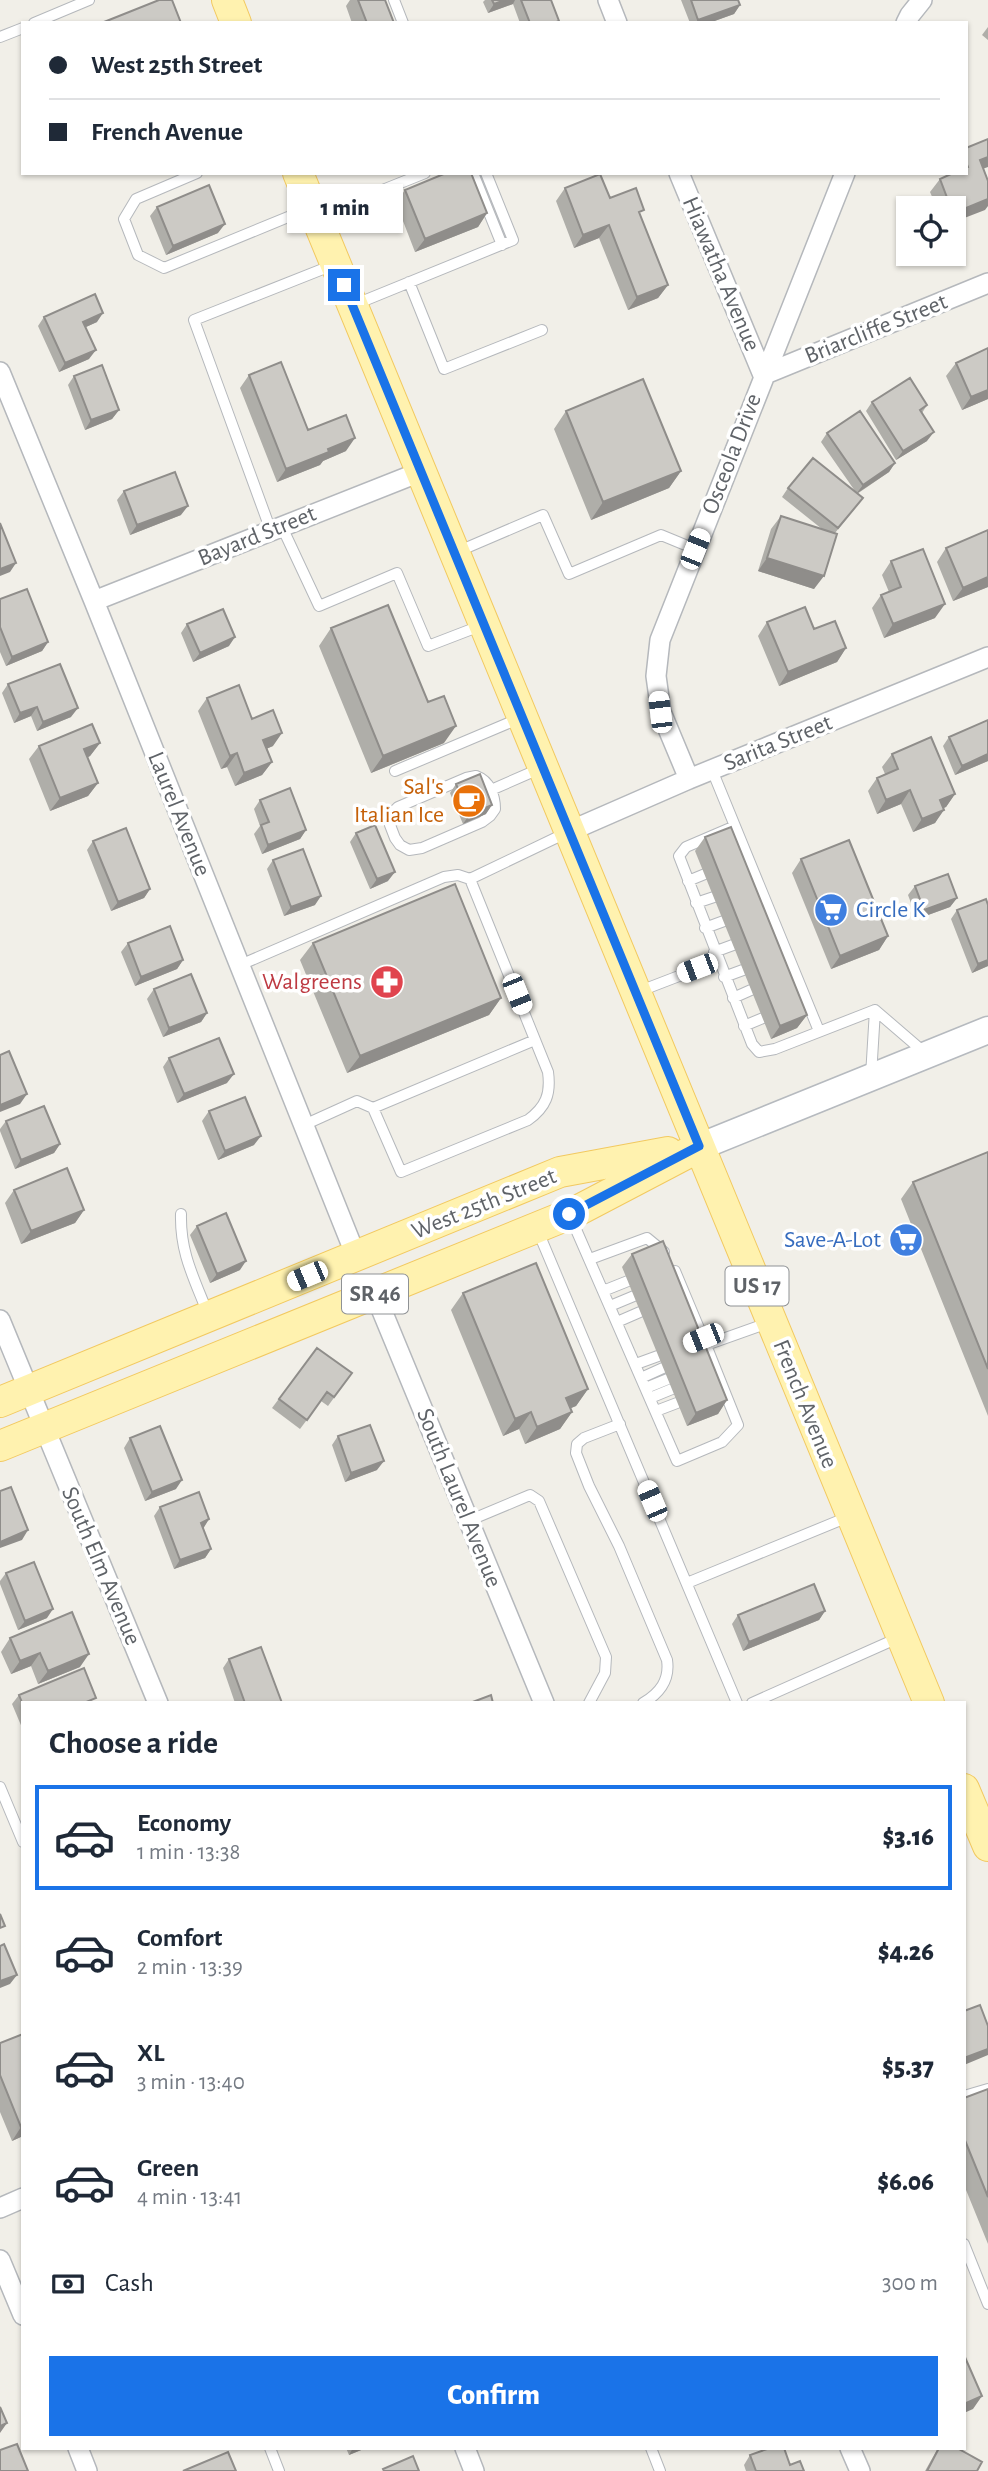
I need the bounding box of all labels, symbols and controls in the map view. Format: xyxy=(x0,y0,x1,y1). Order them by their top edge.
text: West 25th Street xyxy=(91,52,262,78)
text: French Avenue xyxy=(91,119,243,145)
callout: 1 min xyxy=(286,184,402,232)
street label: Hiawatha Avenue xyxy=(678,193,764,355)
map controls xyxy=(896,196,966,266)
button: locate xyxy=(896,196,966,266)
text: 1 min xyxy=(321,197,369,220)
route end xyxy=(328,269,360,301)
street label: Briarcliffe Street xyxy=(801,289,951,368)
street label: Osceola Drive xyxy=(698,390,766,518)
street label: Bayard Street xyxy=(195,501,320,571)
car xyxy=(678,526,713,572)
car xyxy=(648,690,673,734)
street label: Sarita Street xyxy=(720,710,836,776)
street label: Laurel Avenue xyxy=(143,748,215,880)
place label: Sal's Italian Ice xyxy=(354,775,444,827)
cafe icon: Sal's Italian Ice xyxy=(450,782,488,820)
supermarket icon: Circle K xyxy=(812,891,850,929)
place label: Circle K xyxy=(856,898,926,922)
car xyxy=(674,951,721,985)
pharmacy icon: Walgreens xyxy=(368,963,406,1001)
place label: Walgreens xyxy=(262,970,362,994)
car xyxy=(500,971,535,1017)
street label: West 25th Street xyxy=(408,1164,560,1244)
route start xyxy=(553,1198,585,1230)
supermarket icon: Save-A-Lot xyxy=(887,1221,925,1259)
place label: Save-A-Lot xyxy=(784,1228,881,1252)
car xyxy=(284,1258,331,1294)
road number: US 17 xyxy=(726,1266,788,1306)
road number: SR 46 xyxy=(342,1274,408,1314)
car xyxy=(680,1320,727,1356)
street label: French Avenue xyxy=(768,1336,842,1472)
street label: South Laurel Avenue xyxy=(412,1405,506,1591)
car xyxy=(635,1478,670,1524)
street label: South Elm Avenue xyxy=(57,1483,145,1649)
text: Choose a ride xyxy=(49,1727,218,1759)
icon: car xyxy=(53,1806,116,1869)
text: Economy xyxy=(137,1810,231,1836)
text: $3.16 xyxy=(882,1824,934,1850)
text: 1 min · 13:38 xyxy=(137,1841,240,1864)
icon: car xyxy=(53,1921,116,1984)
text: Comfort xyxy=(137,1925,222,1951)
text: $4.26 xyxy=(878,1939,934,1965)
text: 2 min · 13:39 xyxy=(137,1956,243,1979)
icon: car xyxy=(53,2036,116,2099)
text: XL xyxy=(137,2040,164,2066)
text: $5.37 xyxy=(882,2054,934,2080)
text: 3 min · 13:40 xyxy=(137,2071,245,2094)
icon: car xyxy=(53,2151,116,2214)
text: Green xyxy=(137,2155,199,2181)
text: $6.06 xyxy=(877,2169,934,2195)
text: 4 min · 13:41 xyxy=(137,2186,242,2209)
icon: cash xyxy=(49,2265,87,2303)
text: Cash xyxy=(105,2270,154,2296)
text: 300 m xyxy=(882,2272,938,2295)
button: Confirm xyxy=(49,2356,938,2436)

